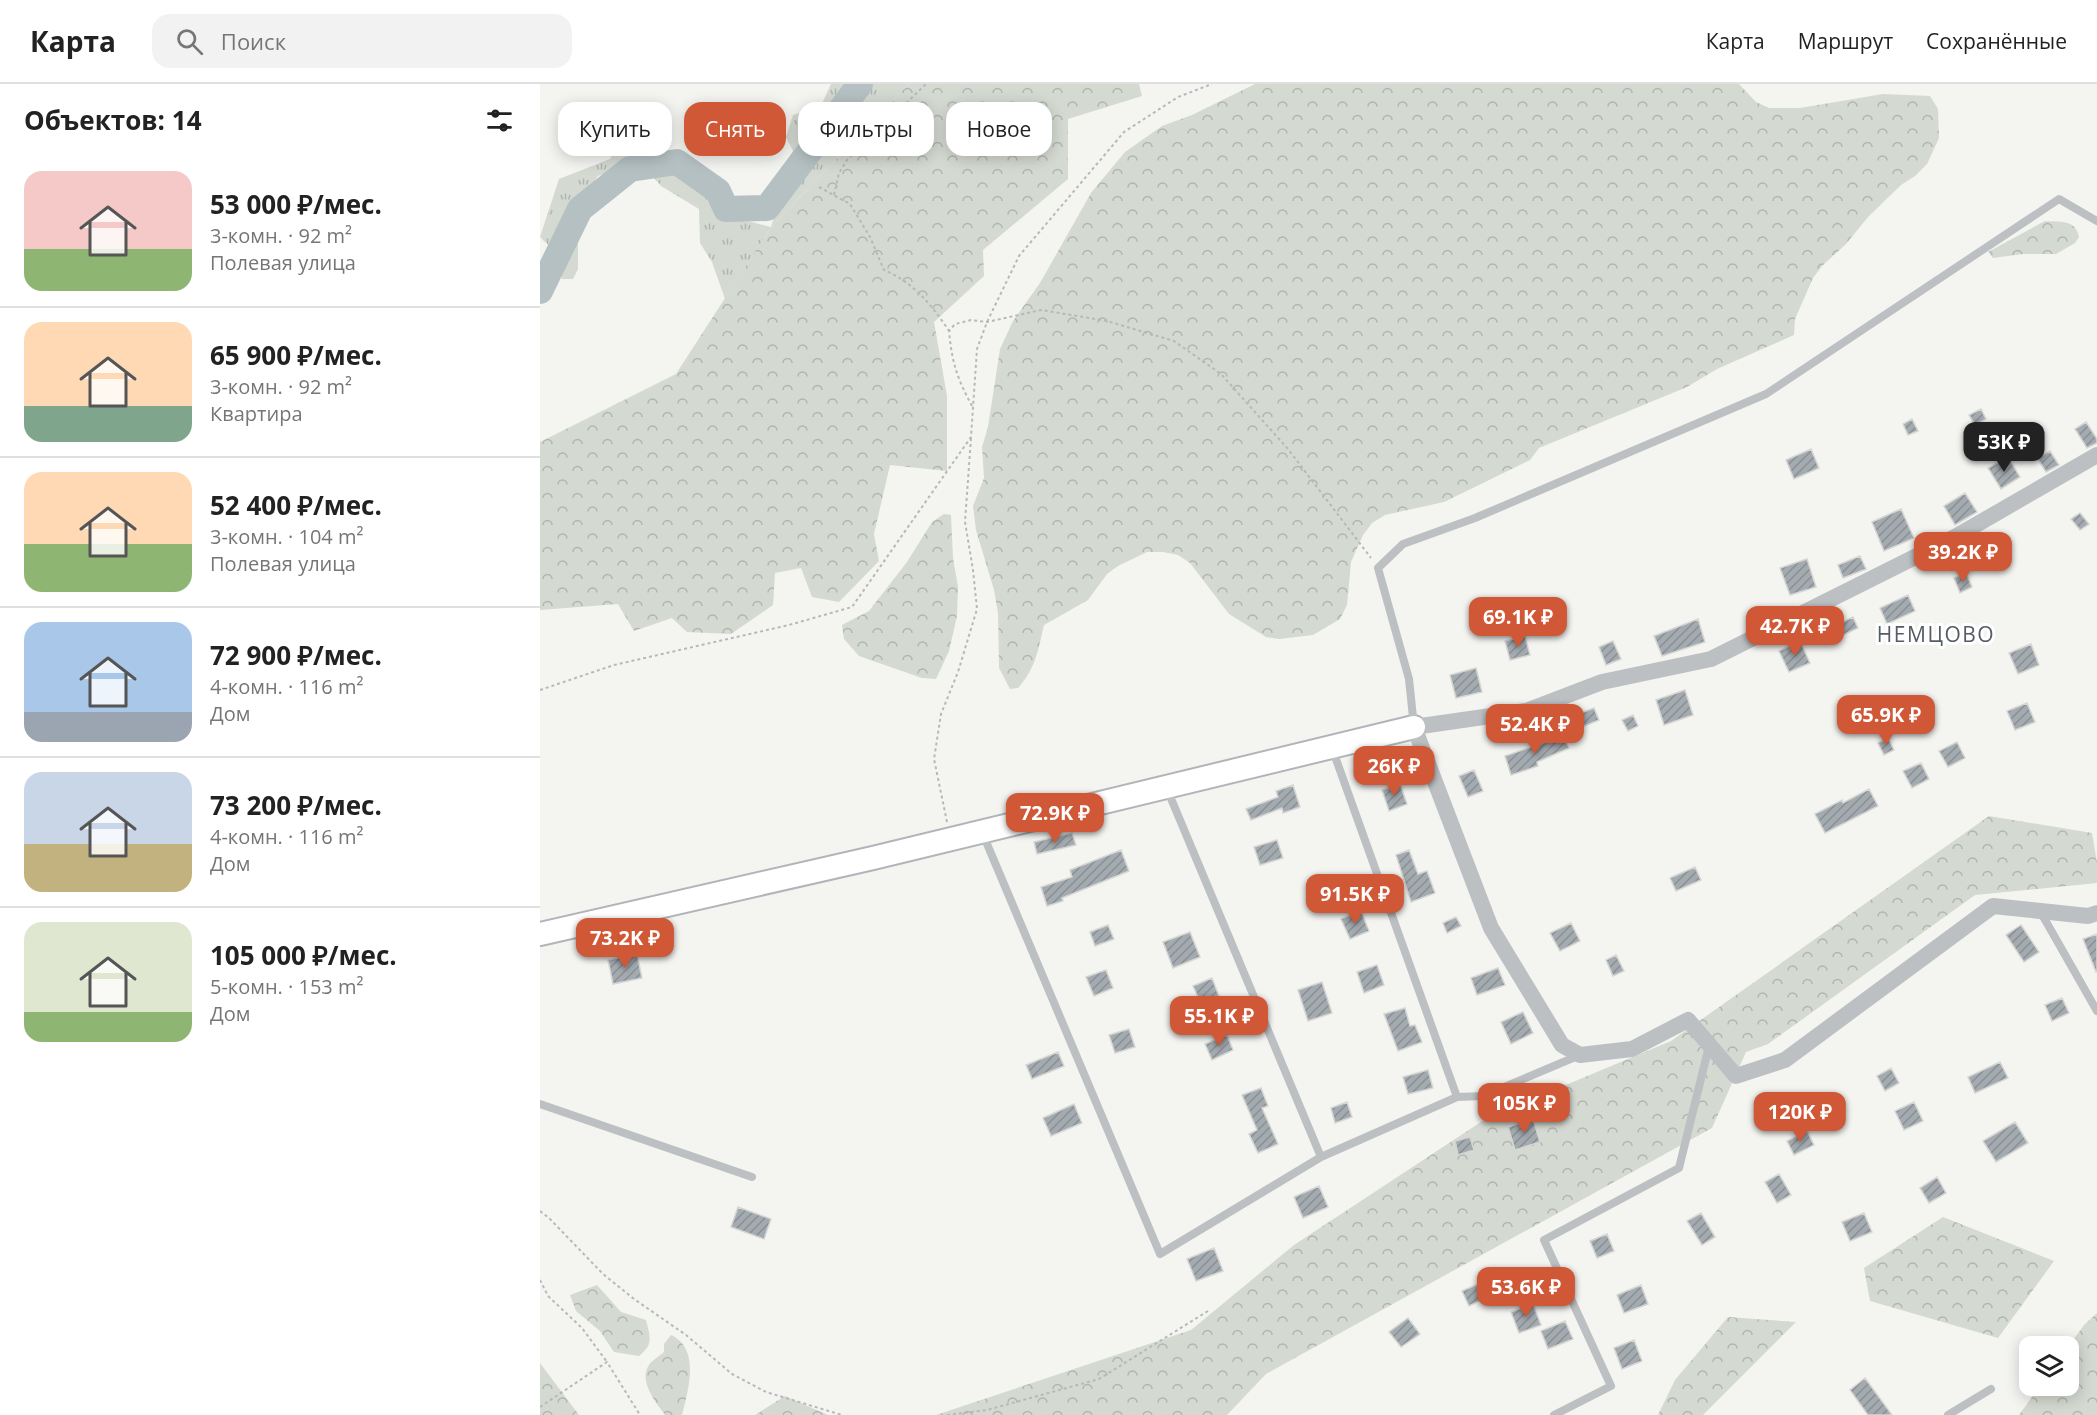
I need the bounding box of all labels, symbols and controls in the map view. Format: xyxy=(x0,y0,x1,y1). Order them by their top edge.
search box xyxy=(152,14,572,68)
text: Карта xyxy=(30,22,116,60)
icon: search xyxy=(173,25,206,58)
text: Поиск xyxy=(221,26,286,56)
text: Карта xyxy=(1706,27,1765,55)
text: Маршрут xyxy=(1798,27,1893,55)
text: Сохранённые xyxy=(1926,27,2067,55)
text: Объектов: 14 xyxy=(24,102,202,138)
chip: Купить xyxy=(558,102,672,156)
chip: Снять xyxy=(684,102,786,156)
chip: Фильтры xyxy=(798,102,934,156)
chip: Новое xyxy=(946,102,1052,156)
icon: filters xyxy=(483,104,516,137)
text: 53 000 ₽/мес. xyxy=(210,186,382,222)
icon: home xyxy=(72,195,144,267)
text: 3-комн. · 92 m² xyxy=(210,222,352,249)
text: Полевая улица xyxy=(210,249,356,276)
text: 65 900 ₽/мес. xyxy=(210,337,382,373)
icon: home xyxy=(72,346,144,418)
text: 3-комн. · 92 m² xyxy=(210,373,352,400)
text: Квартира xyxy=(210,400,303,427)
pin: 53K ₽ xyxy=(1962,422,2046,473)
text: 53K ₽ xyxy=(1978,428,2031,455)
text: 52 400 ₽/мес. xyxy=(210,487,382,523)
icon: home xyxy=(72,496,144,568)
text: 3-комн. · 104 m² xyxy=(210,523,363,550)
pin: 39.2K ₽ xyxy=(1908,532,2018,583)
text: 39.2K ₽ xyxy=(1928,538,1998,565)
text: Полевая улица xyxy=(210,550,356,577)
pin: 69.1K ₽ xyxy=(1463,597,1573,648)
text: 69.1K ₽ xyxy=(1483,603,1553,630)
pin: 42.7K ₽ xyxy=(1740,606,1850,657)
text: 42.7K ₽ xyxy=(1760,612,1830,639)
district label: НЕМЦОВО xyxy=(1877,620,1995,648)
text: 72 900 ₽/мес. xyxy=(210,637,382,673)
icon: home xyxy=(72,646,144,718)
text: 4-комн. · 116 m² xyxy=(210,673,363,700)
pin: 65.9K ₽ xyxy=(1831,695,1941,746)
text: Дом xyxy=(210,700,250,727)
text: 65.9K ₽ xyxy=(1851,701,1921,728)
pin: 52.4K ₽ xyxy=(1480,704,1590,755)
text: 52.4K ₽ xyxy=(1500,710,1570,737)
pin: 26K ₽ xyxy=(1352,746,1436,797)
text: 26K ₽ xyxy=(1368,752,1421,779)
text: 73 200 ₽/мес. xyxy=(210,787,382,823)
pin: 72.9K ₽ xyxy=(1000,793,1110,844)
icon: home xyxy=(72,796,144,868)
text: 72.9K ₽ xyxy=(1020,799,1090,826)
text: 4-комн. · 116 m² xyxy=(210,823,363,850)
text: Дом xyxy=(210,850,250,877)
pin: 91.5K ₽ xyxy=(1300,874,1410,925)
text: 91.5K ₽ xyxy=(1320,880,1390,907)
pin: 73.2K ₽ xyxy=(570,918,680,969)
text: 73.2K ₽ xyxy=(590,924,660,951)
text: 105 000 ₽/мес. xyxy=(210,937,397,973)
icon: home xyxy=(72,946,144,1018)
text: 5-комн. · 153 m² xyxy=(210,973,363,1000)
pin: 55.1K ₽ xyxy=(1164,996,1274,1047)
text: Дом xyxy=(210,1000,250,1027)
text: 55.1K ₽ xyxy=(1184,1002,1254,1029)
pin: 105K ₽ xyxy=(1475,1083,1573,1134)
text: 105K ₽ xyxy=(1492,1089,1556,1116)
pin: 120K ₽ xyxy=(1751,1092,1849,1143)
text: 120K ₽ xyxy=(1768,1098,1832,1125)
pin: 53.6K ₽ xyxy=(1471,1267,1581,1318)
text: 53.6K ₽ xyxy=(1491,1273,1561,1300)
map controls xyxy=(2019,1336,2079,1396)
button: layers xyxy=(2019,1336,2079,1396)

